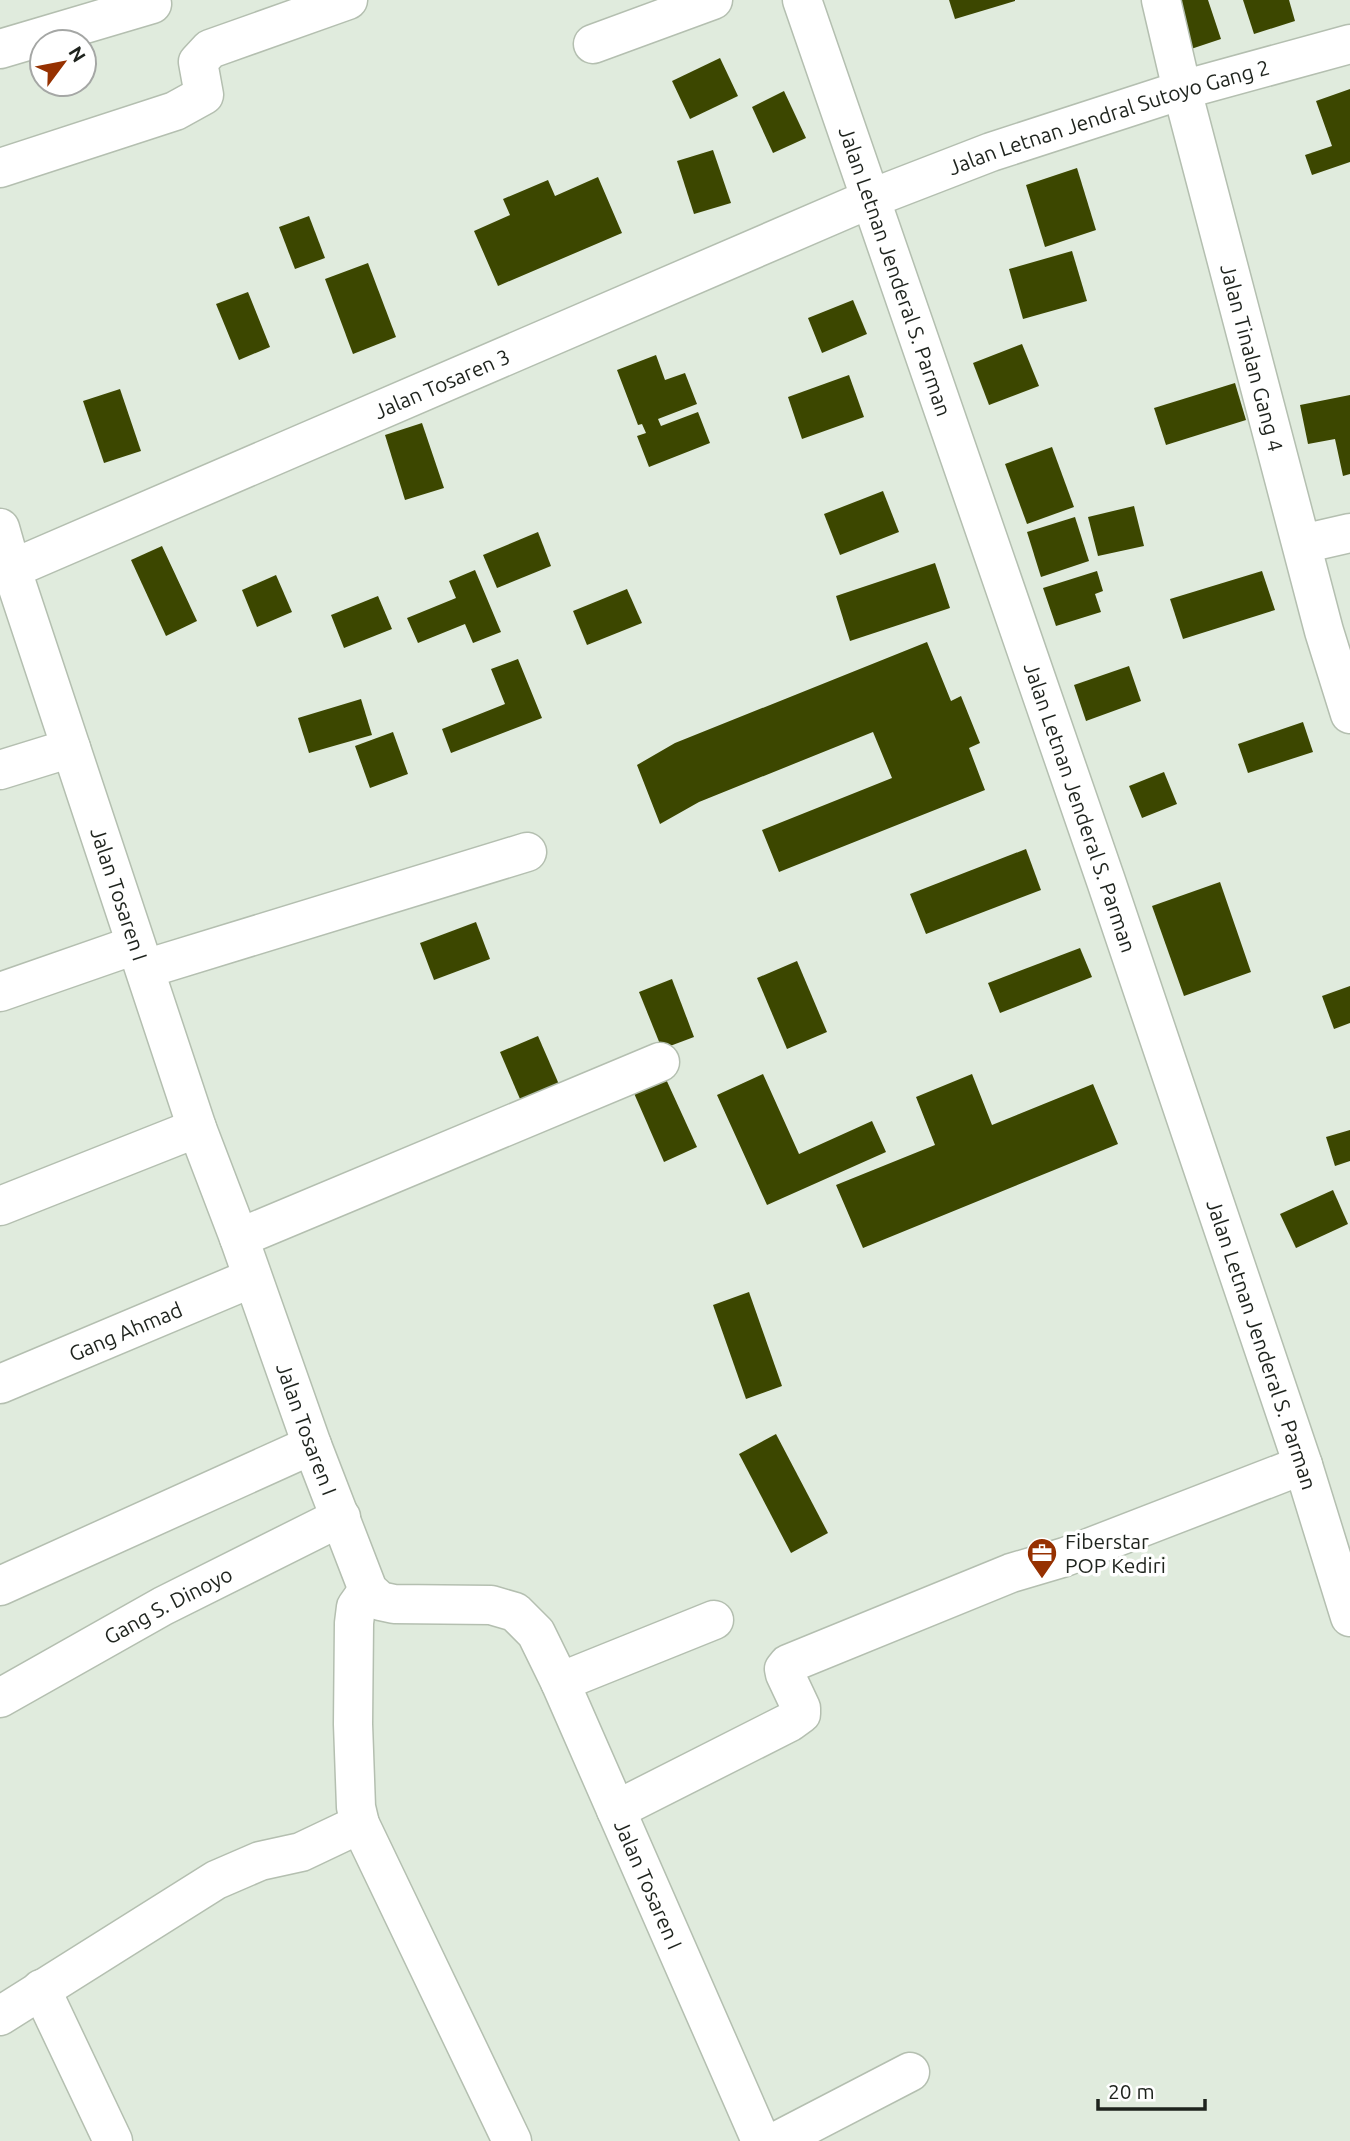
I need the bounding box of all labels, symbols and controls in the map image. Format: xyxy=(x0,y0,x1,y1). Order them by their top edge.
north arrow xyxy=(28,28,98,98)
text: N xyxy=(64,42,91,66)
street label: Jalan Letnan Jendral Sutoyo Gang 2 xyxy=(945,55,1272,179)
street label: Jalan Letnan Jenderal S. Parman xyxy=(835,123,957,419)
street label: Jalan Tinalan Gang 4 xyxy=(1216,261,1288,454)
street label: Jalan Tosaren 3 xyxy=(370,344,513,423)
street label: Jalan Letnan Jenderal S. Parman xyxy=(1020,659,1141,955)
street label: Jalan Tosaren I xyxy=(86,824,153,964)
street label: Jalan Letnan Jenderal S. Parman xyxy=(1202,1196,1322,1492)
street label: Gang Ahmad xyxy=(65,1297,186,1366)
street label: Jalan Tosaren I xyxy=(272,1360,342,1498)
place label: Fiberstar POP Kediri xyxy=(1065,1529,1166,1577)
office icon: Fiberstar POP Kediri xyxy=(1025,1536,1059,1580)
street label: Gang S. Dinoyo xyxy=(100,1561,236,1649)
street label: Jalan Tosaren I xyxy=(610,1816,687,1953)
scale bar xyxy=(1098,2068,1205,2112)
text: 20 m xyxy=(1108,2079,1155,2103)

